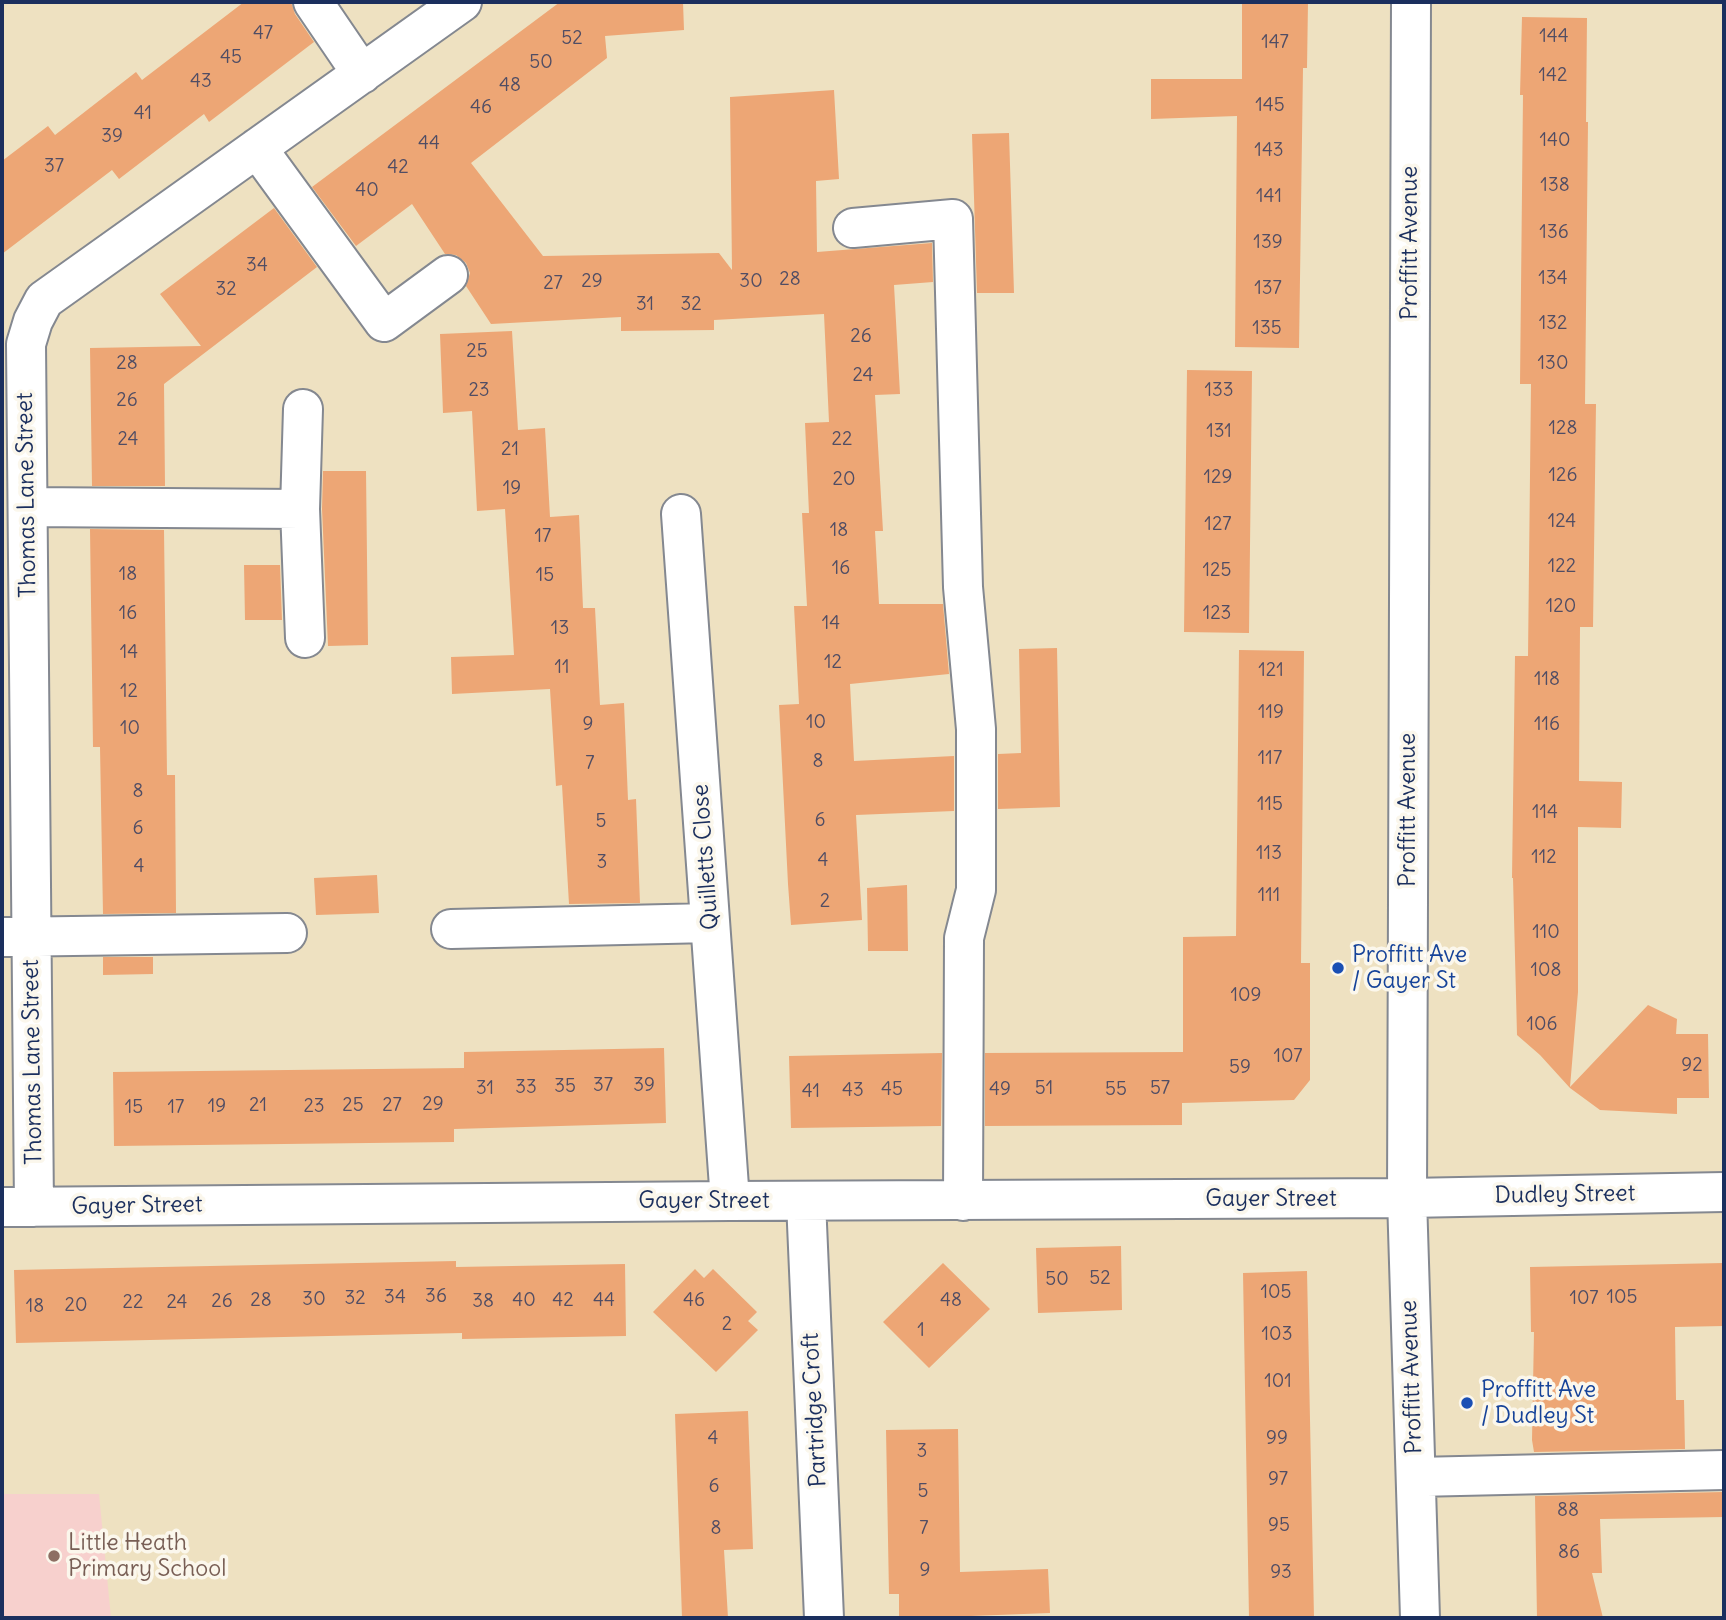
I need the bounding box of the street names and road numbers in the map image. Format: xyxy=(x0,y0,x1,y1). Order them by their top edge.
street label: Proffitt Avenue xyxy=(1396,166,1424,320)
street label: Thomas Lane Street xyxy=(11,392,43,598)
street label: Proffitt Avenue xyxy=(1394,733,1422,887)
street label: Quilletts Close xyxy=(687,783,725,931)
street label: Thomas Lane Street xyxy=(17,959,49,1165)
street label: Dudley Street xyxy=(1494,1180,1636,1210)
street label: Gayer Street xyxy=(1205,1185,1337,1213)
street label: Gayer Street xyxy=(638,1187,770,1215)
street label: Gayer Street xyxy=(71,1191,203,1221)
street label: Proffitt Avenue xyxy=(1396,1300,1428,1454)
street label: Partridge Croft xyxy=(797,1332,833,1488)

